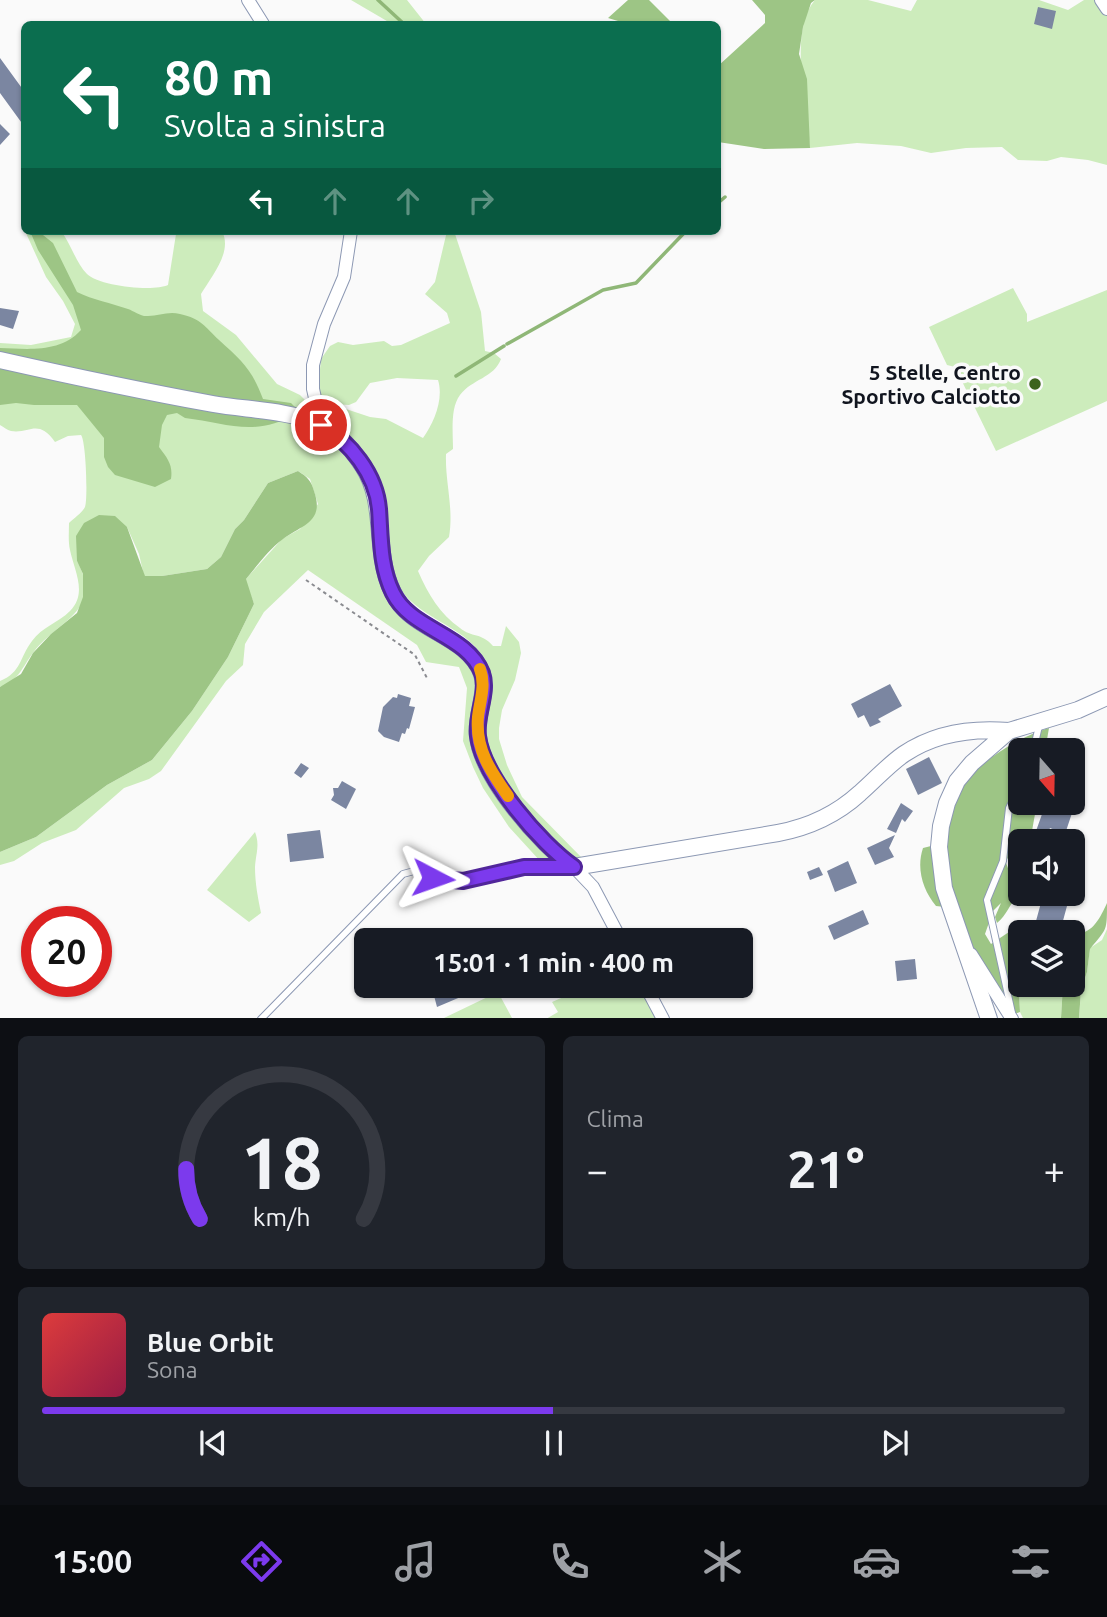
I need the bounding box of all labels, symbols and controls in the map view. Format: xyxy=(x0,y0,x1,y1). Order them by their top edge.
icon: left xyxy=(49,49,140,140)
text: 80 m xyxy=(164,49,273,104)
text: Svolta a sinistra xyxy=(164,107,386,143)
icon: left xyxy=(243,182,281,220)
icon: ahead xyxy=(316,182,354,220)
icon: ahead xyxy=(389,182,427,220)
icon: right xyxy=(462,182,500,220)
place label: 5 Stelle, Centro Sportivo Calciotto xyxy=(841,360,1021,408)
marker: 5 Stelle, Centro Sportivo Calciotto xyxy=(1027,376,1043,392)
pin xyxy=(291,395,351,455)
icon: arrive xyxy=(302,406,340,444)
north arrow xyxy=(1008,738,1085,816)
map controls xyxy=(1008,738,1085,997)
button: sound xyxy=(1008,829,1085,906)
position arrow xyxy=(396,841,470,915)
speed limit sign: 20 xyxy=(21,906,112,997)
button: layers xyxy=(1008,920,1085,997)
text: 15:01 · 1 min · 400 m xyxy=(433,948,674,977)
text: Clima xyxy=(587,1106,644,1131)
text: 18 xyxy=(240,1121,322,1203)
text: 21° xyxy=(787,1140,864,1198)
text: − xyxy=(587,1149,608,1191)
text: + xyxy=(1044,1149,1065,1191)
text: km/h xyxy=(252,1202,310,1230)
text: Blue Orbit xyxy=(147,1328,274,1357)
text: Sona xyxy=(147,1357,197,1382)
icon: previous xyxy=(194,1424,232,1462)
icon: pause xyxy=(535,1424,573,1462)
icon: next xyxy=(876,1424,914,1462)
icon: directions xyxy=(237,1537,286,1586)
icon: music xyxy=(391,1537,440,1586)
icon: phone xyxy=(545,1537,594,1586)
icon: climate xyxy=(698,1537,747,1586)
icon: car xyxy=(852,1537,901,1586)
icon: filters xyxy=(1006,1537,1055,1586)
text: 15:00 xyxy=(52,1543,132,1579)

